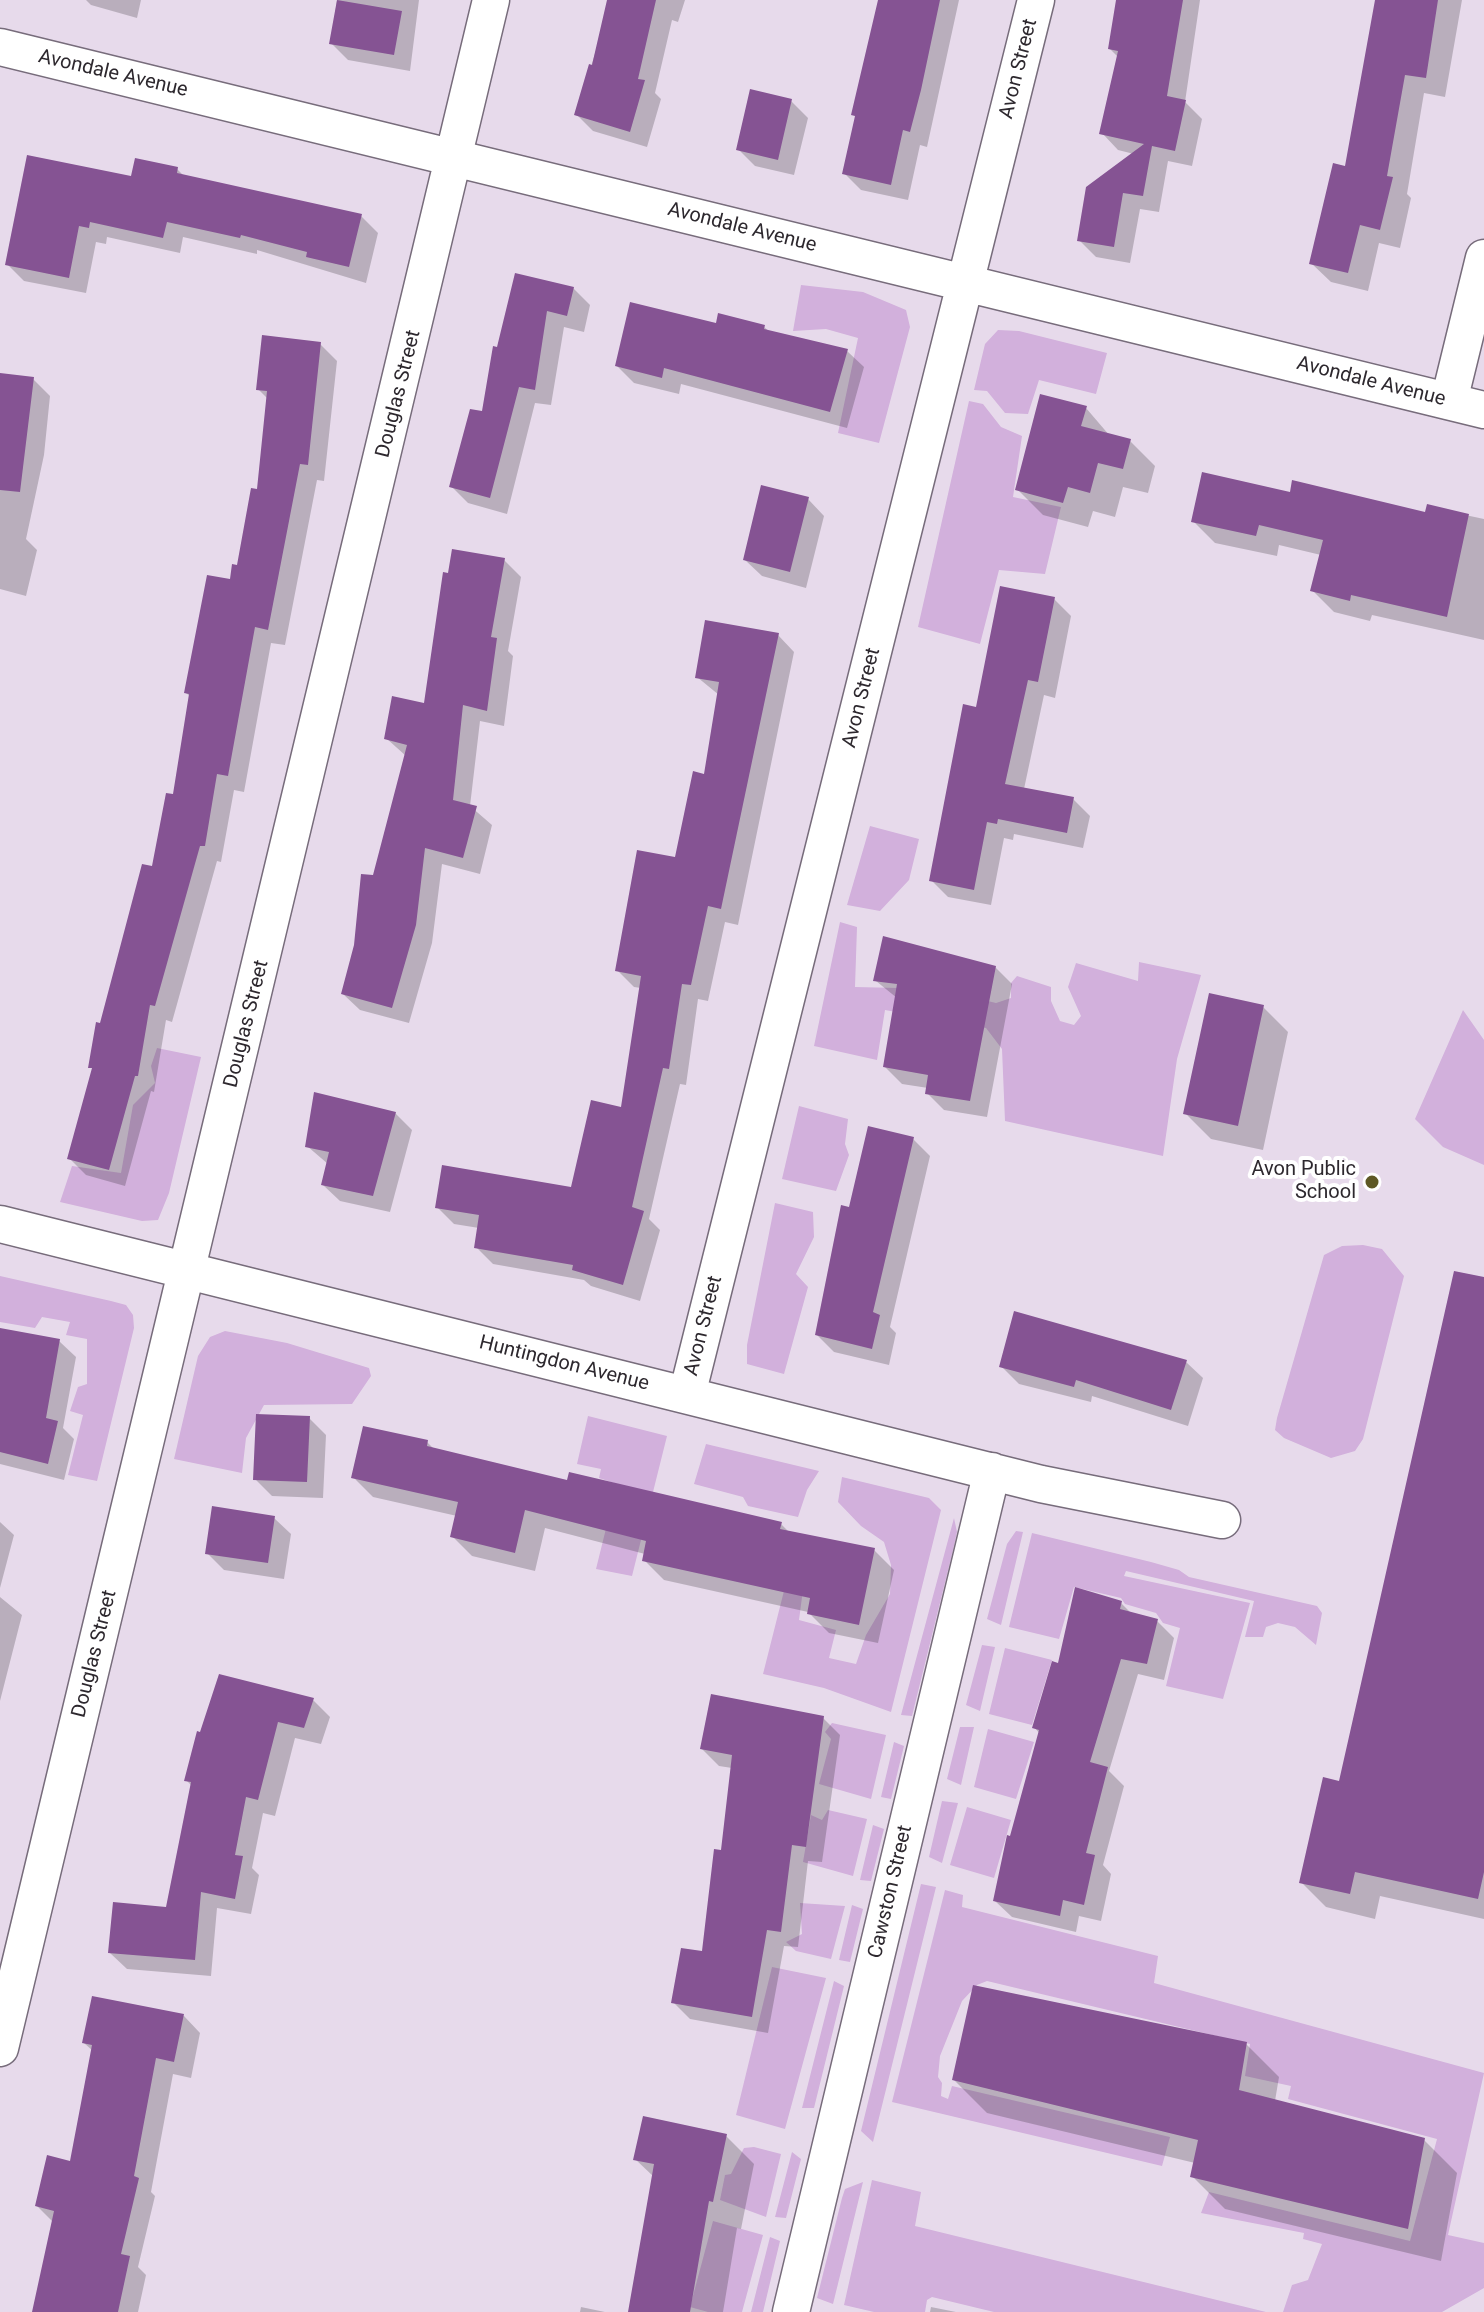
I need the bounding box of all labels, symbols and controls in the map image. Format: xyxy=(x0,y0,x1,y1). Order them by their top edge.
street label: Avon Street xyxy=(995,16,1043,122)
street label: Avondale Avenue xyxy=(36,45,190,103)
street label: Avondale Avenue xyxy=(665,198,819,258)
street label: Douglas Street xyxy=(372,328,426,460)
street label: Avondale Avenue xyxy=(1294,352,1448,412)
street label: Avon Street xyxy=(838,645,886,751)
street label: Douglas Street xyxy=(220,958,274,1090)
place label: Avon Public School xyxy=(1251,1158,1356,1205)
marker: Avon Public School xyxy=(1363,1173,1381,1191)
street label: Avon Street xyxy=(680,1273,728,1379)
street label: Huntingdon Avenue xyxy=(477,1331,651,1397)
street label: Douglas Street xyxy=(68,1588,122,1720)
street label: Cawston Street xyxy=(864,1823,918,1961)

